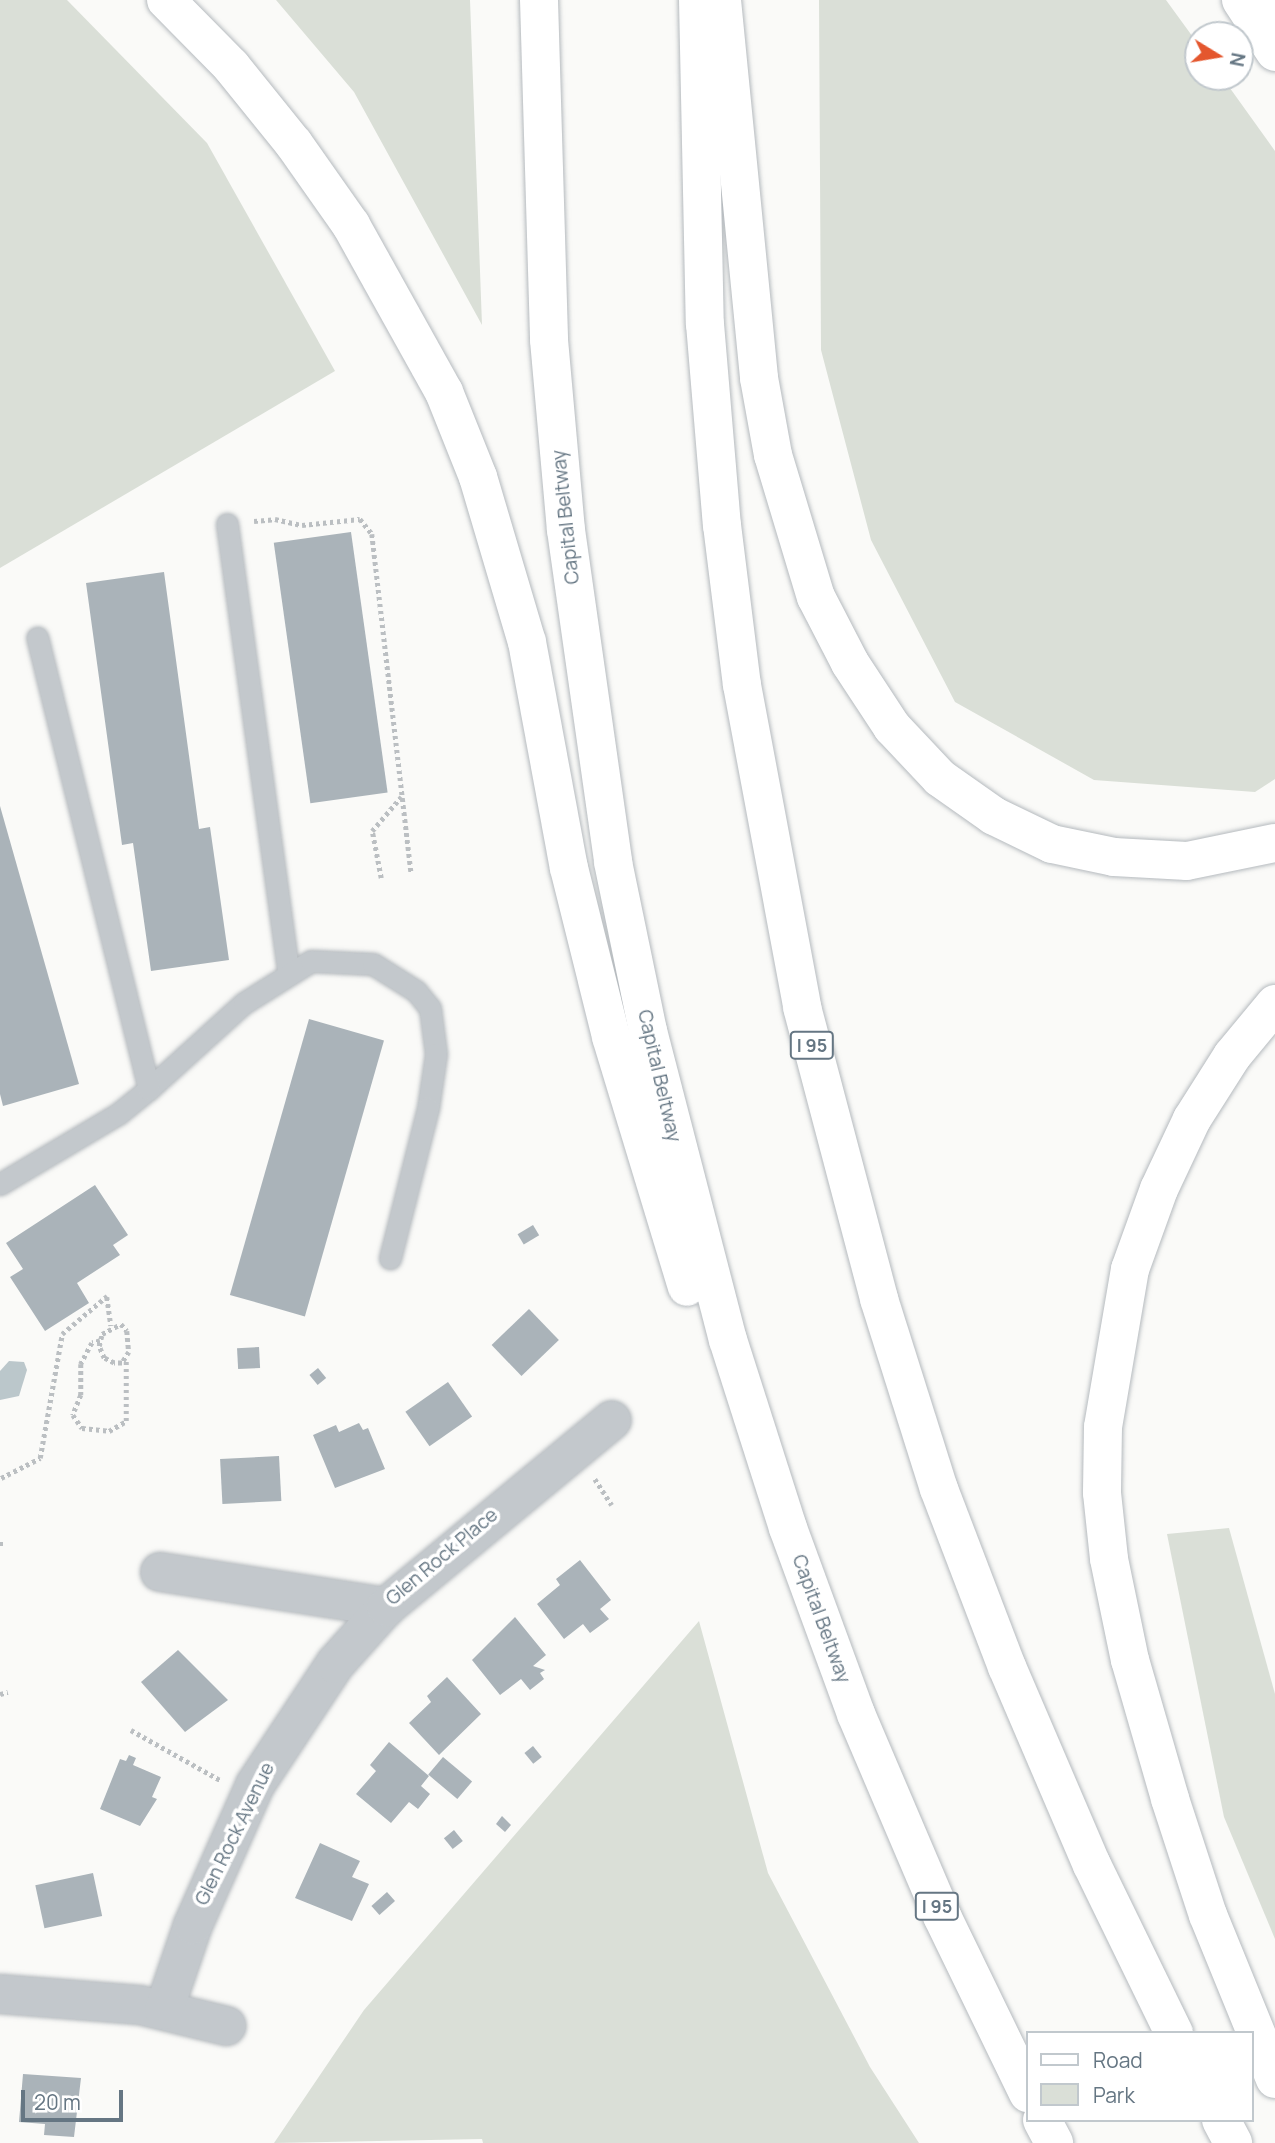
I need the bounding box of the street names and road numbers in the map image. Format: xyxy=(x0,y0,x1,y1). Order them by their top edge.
street label: Capital Beltway xyxy=(548,449,584,585)
street label: Capital Beltway xyxy=(633,1008,685,1144)
road number: I 95 xyxy=(789,1030,835,1060)
street label: Glen Rock Place xyxy=(382,1504,502,1610)
street label: Capital Beltway xyxy=(787,1552,855,1686)
street label: Glen Rock Avenue xyxy=(191,1759,279,1909)
road number: I 95 xyxy=(914,1892,960,1920)

